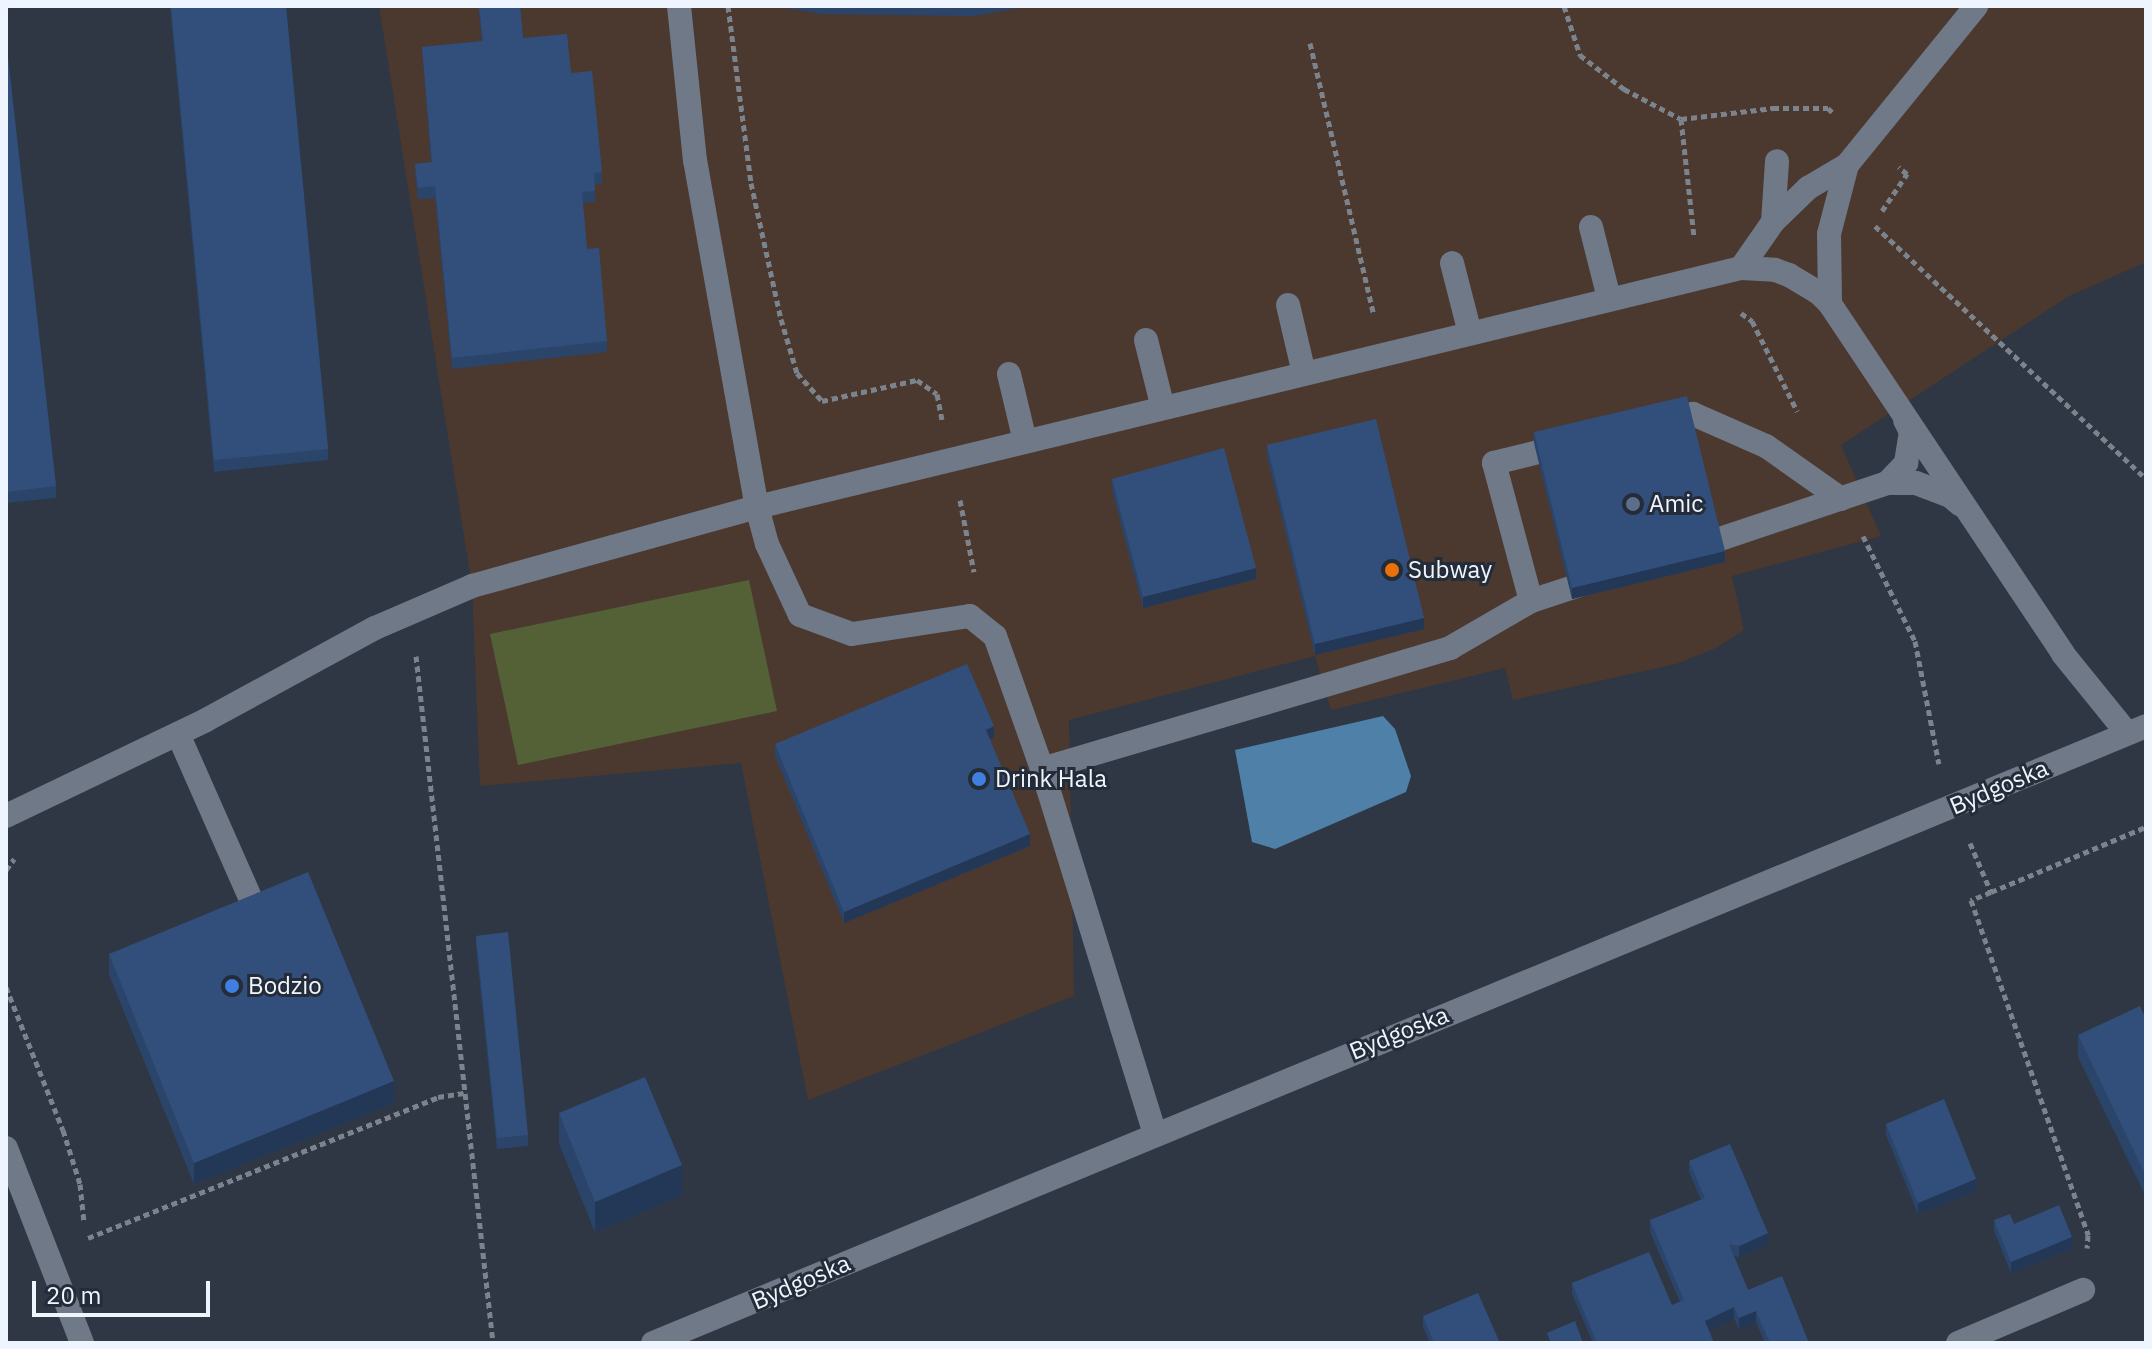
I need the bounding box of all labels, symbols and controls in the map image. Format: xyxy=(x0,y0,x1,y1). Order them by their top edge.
place label: Amic xyxy=(1649,490,1703,518)
marker: Amic xyxy=(1624,495,1642,513)
place label: Subway xyxy=(1408,556,1492,584)
marker: Subway xyxy=(1383,561,1401,579)
street label: Bydgoska xyxy=(1945,753,2053,821)
place label: Drink Hala xyxy=(995,765,1107,793)
marker: Drink Hala xyxy=(970,770,988,788)
place label: Bodzio xyxy=(248,972,322,1000)
marker: Bodzio xyxy=(223,977,241,995)
street label: Bydgoska xyxy=(1345,1000,1453,1066)
street label: Bydgoska xyxy=(747,1248,855,1316)
scale bar xyxy=(36,1265,214,1315)
text: 20 m xyxy=(46,1279,101,1311)

